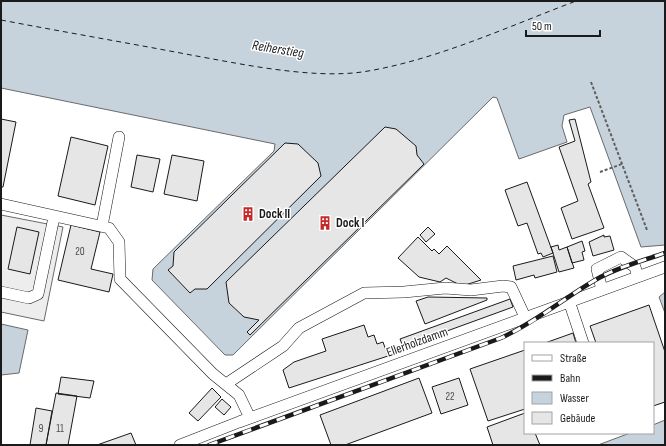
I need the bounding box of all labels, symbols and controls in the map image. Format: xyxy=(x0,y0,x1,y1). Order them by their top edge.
scale bar xyxy=(526,12,600,38)
text: 50 m xyxy=(532,19,552,34)
water label: Reiherstieg xyxy=(251,37,305,62)
building icon: Dock II xyxy=(240,206,256,222)
place label: Dock II xyxy=(259,206,290,222)
building icon: Dock I xyxy=(317,215,333,231)
place label: Dock I xyxy=(336,215,364,231)
house number: 20 xyxy=(75,245,85,258)
street label: Ellerholzdamm xyxy=(384,324,450,360)
legend xyxy=(524,342,654,434)
text: Straße xyxy=(560,351,587,366)
text: Bahn xyxy=(560,371,580,386)
house number: 22 xyxy=(445,390,455,403)
text: Wasser xyxy=(560,391,589,406)
text: Gebäude xyxy=(560,411,595,426)
house number: 9 xyxy=(39,422,44,435)
house number: 11 xyxy=(56,422,64,435)

